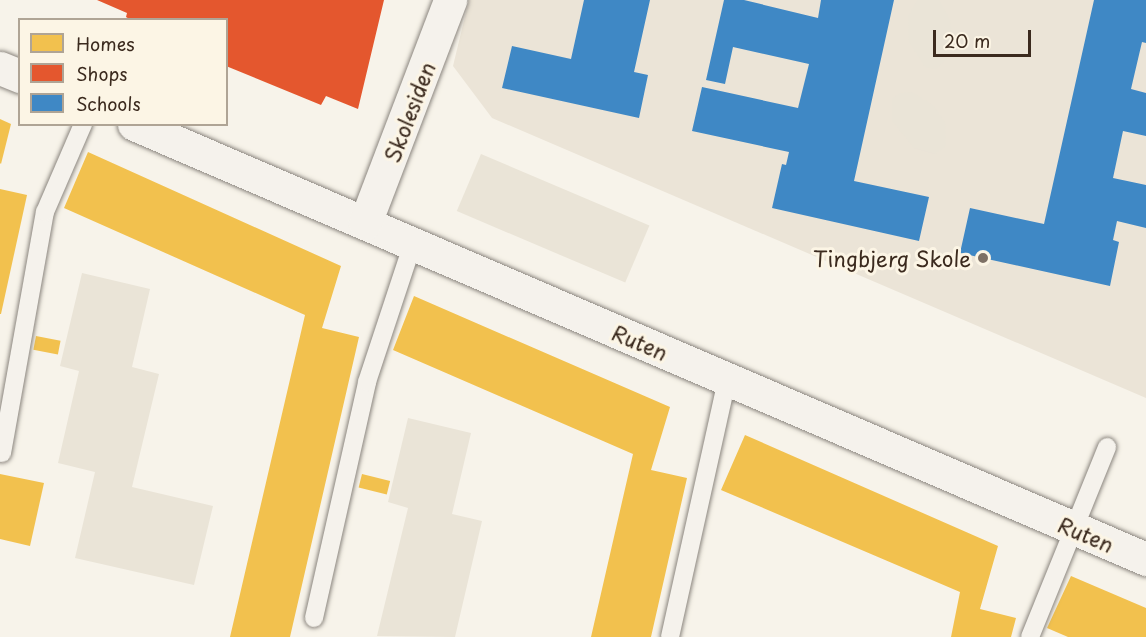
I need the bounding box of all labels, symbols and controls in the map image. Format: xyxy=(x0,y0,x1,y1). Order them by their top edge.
legend xyxy=(18,18,228,126)
scale bar xyxy=(936,18,1034,56)
text: 20 m xyxy=(944,27,990,54)
text: Homes xyxy=(76,30,134,57)
street label: Skolesiden xyxy=(378,58,440,166)
text: Shops xyxy=(76,60,127,87)
text: Schools xyxy=(76,90,141,117)
place label: Tingbjerg Skole xyxy=(813,245,971,271)
marker: Tingbjerg Skole xyxy=(976,251,990,265)
street label: Ruten xyxy=(608,319,672,365)
street label: Ruten xyxy=(1054,511,1118,557)

